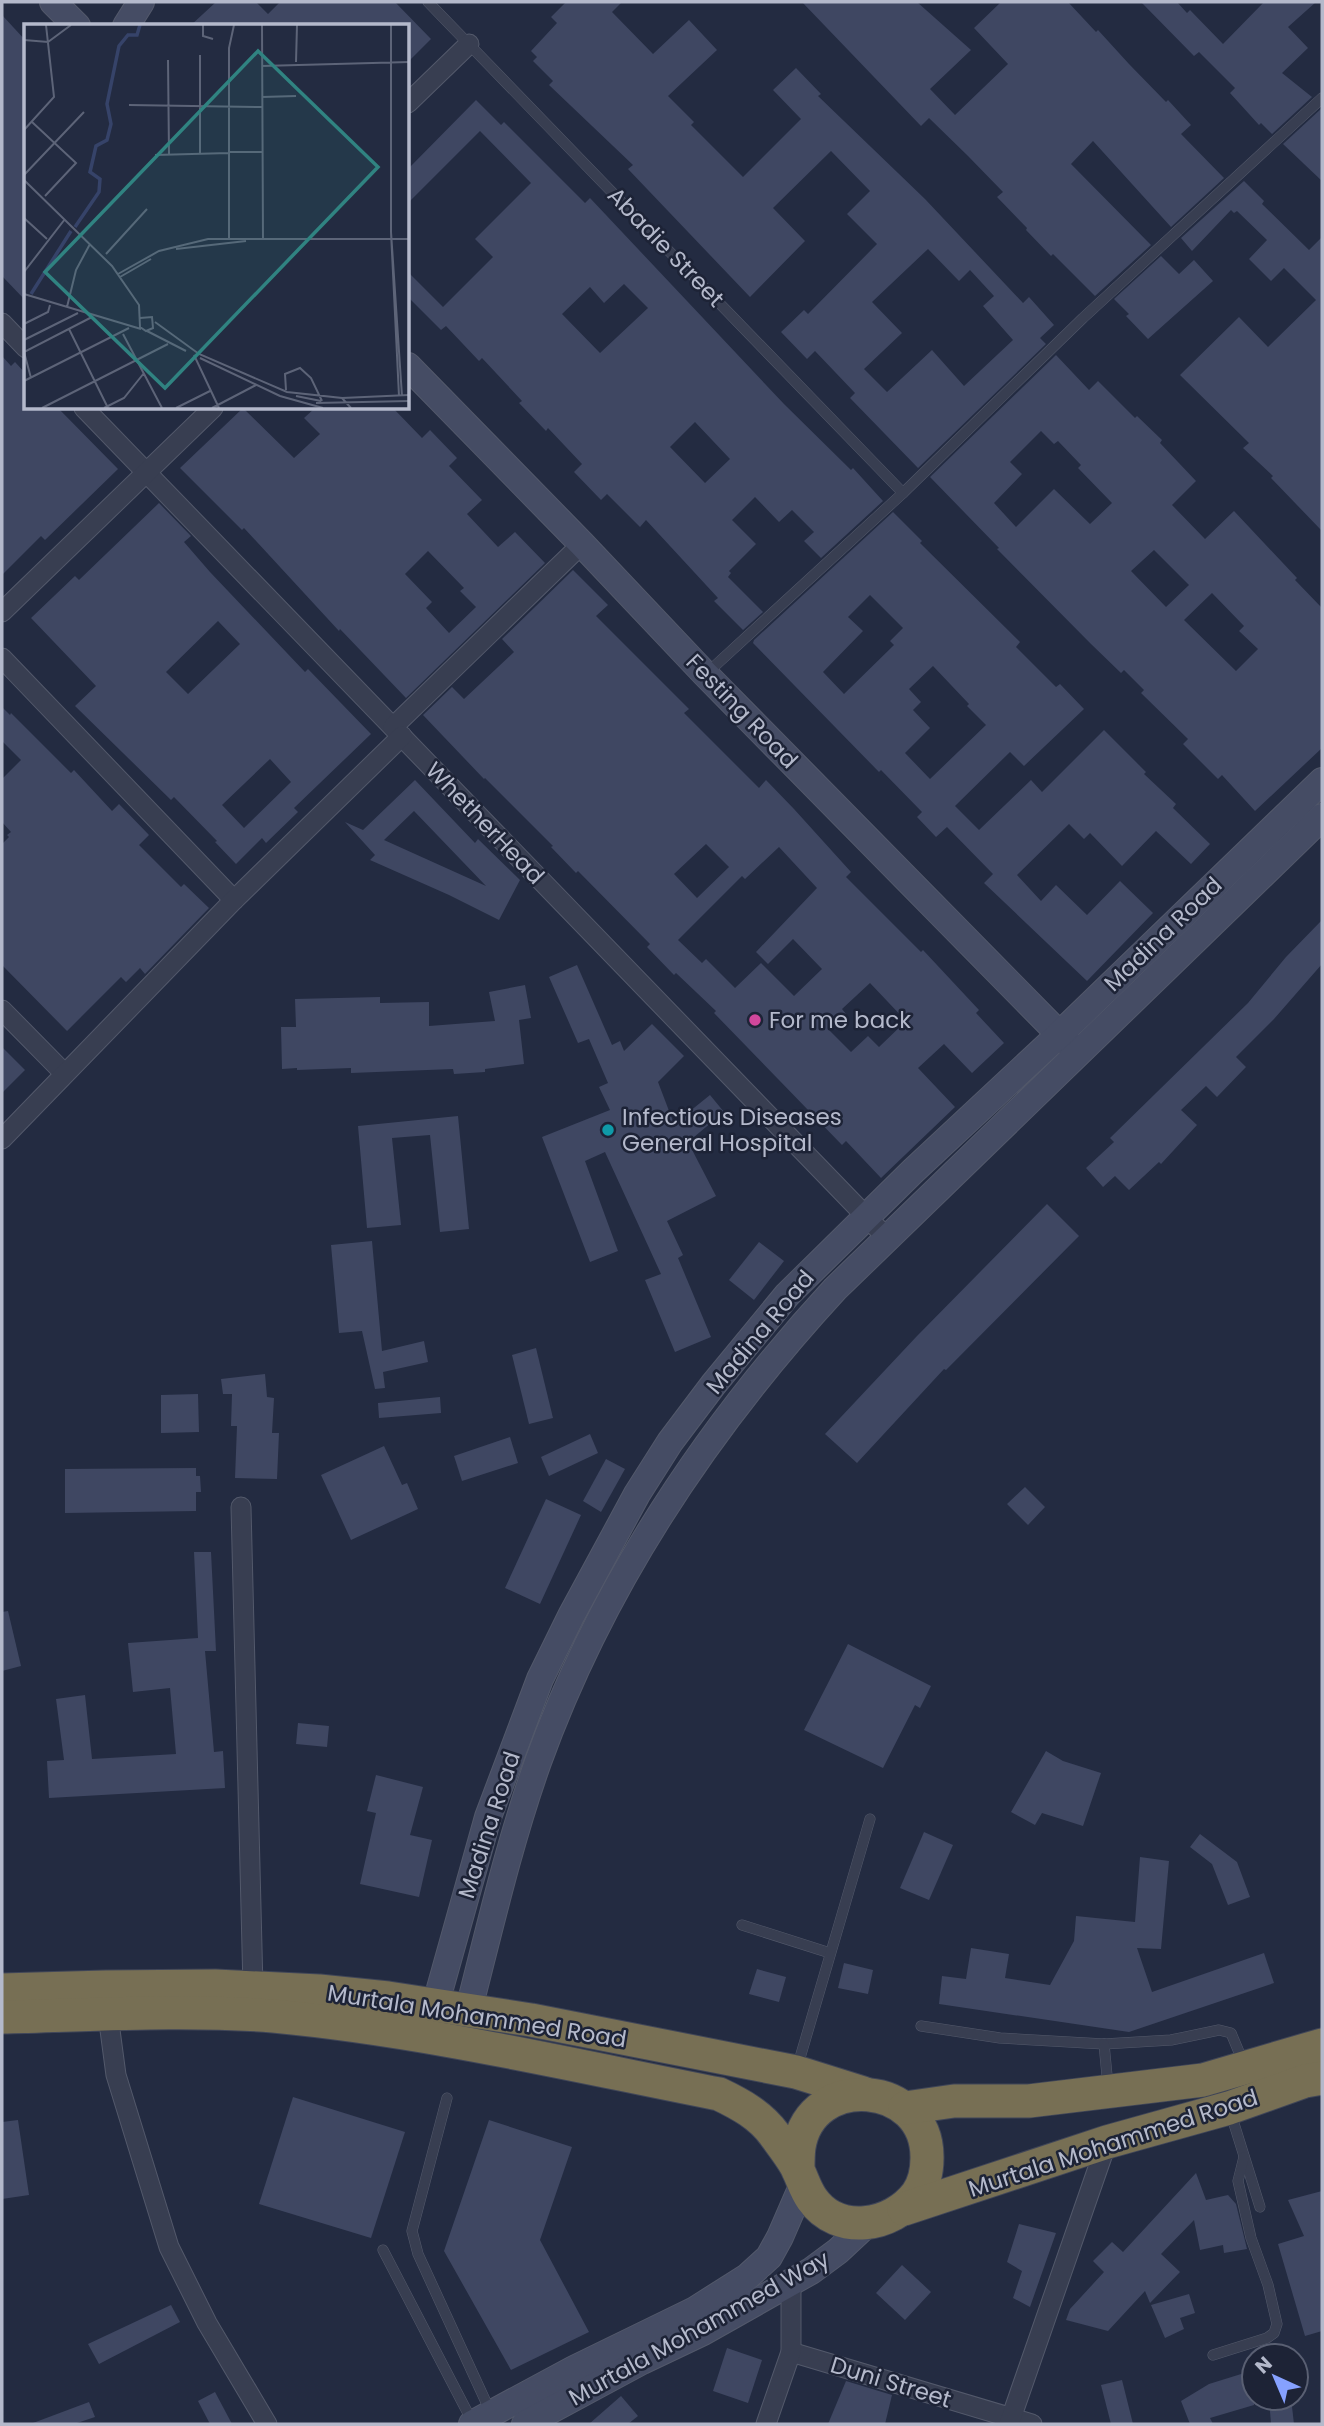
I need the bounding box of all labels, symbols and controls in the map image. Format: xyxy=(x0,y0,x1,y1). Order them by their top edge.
inset map xyxy=(24,24,410,410)
street label: Abadie Street xyxy=(600,180,732,314)
street label: Festing Road xyxy=(679,647,805,775)
street label: WhetherHead xyxy=(418,755,552,891)
street label: Madina Road xyxy=(1097,869,1229,999)
place label: For me back xyxy=(769,1004,911,1036)
marker: For me back xyxy=(747,1012,763,1028)
place label: Infectious Diseases General Hospital xyxy=(622,1101,842,1159)
marker: Infectious Diseases General Hospital xyxy=(600,1122,616,1138)
street label: Madina Road xyxy=(699,1263,821,1401)
street label: Madina Road xyxy=(450,1747,528,1903)
street label: Murtala Mohammed Road xyxy=(325,1977,629,2055)
street label: Murtala Mohammed Road xyxy=(964,2081,1262,2205)
street label: Murtala Mohammed Way xyxy=(563,2243,835,2413)
north arrow xyxy=(1240,2342,1310,2412)
street label: Duni Street xyxy=(827,2348,955,2416)
text: N xyxy=(1249,2350,1278,2380)

